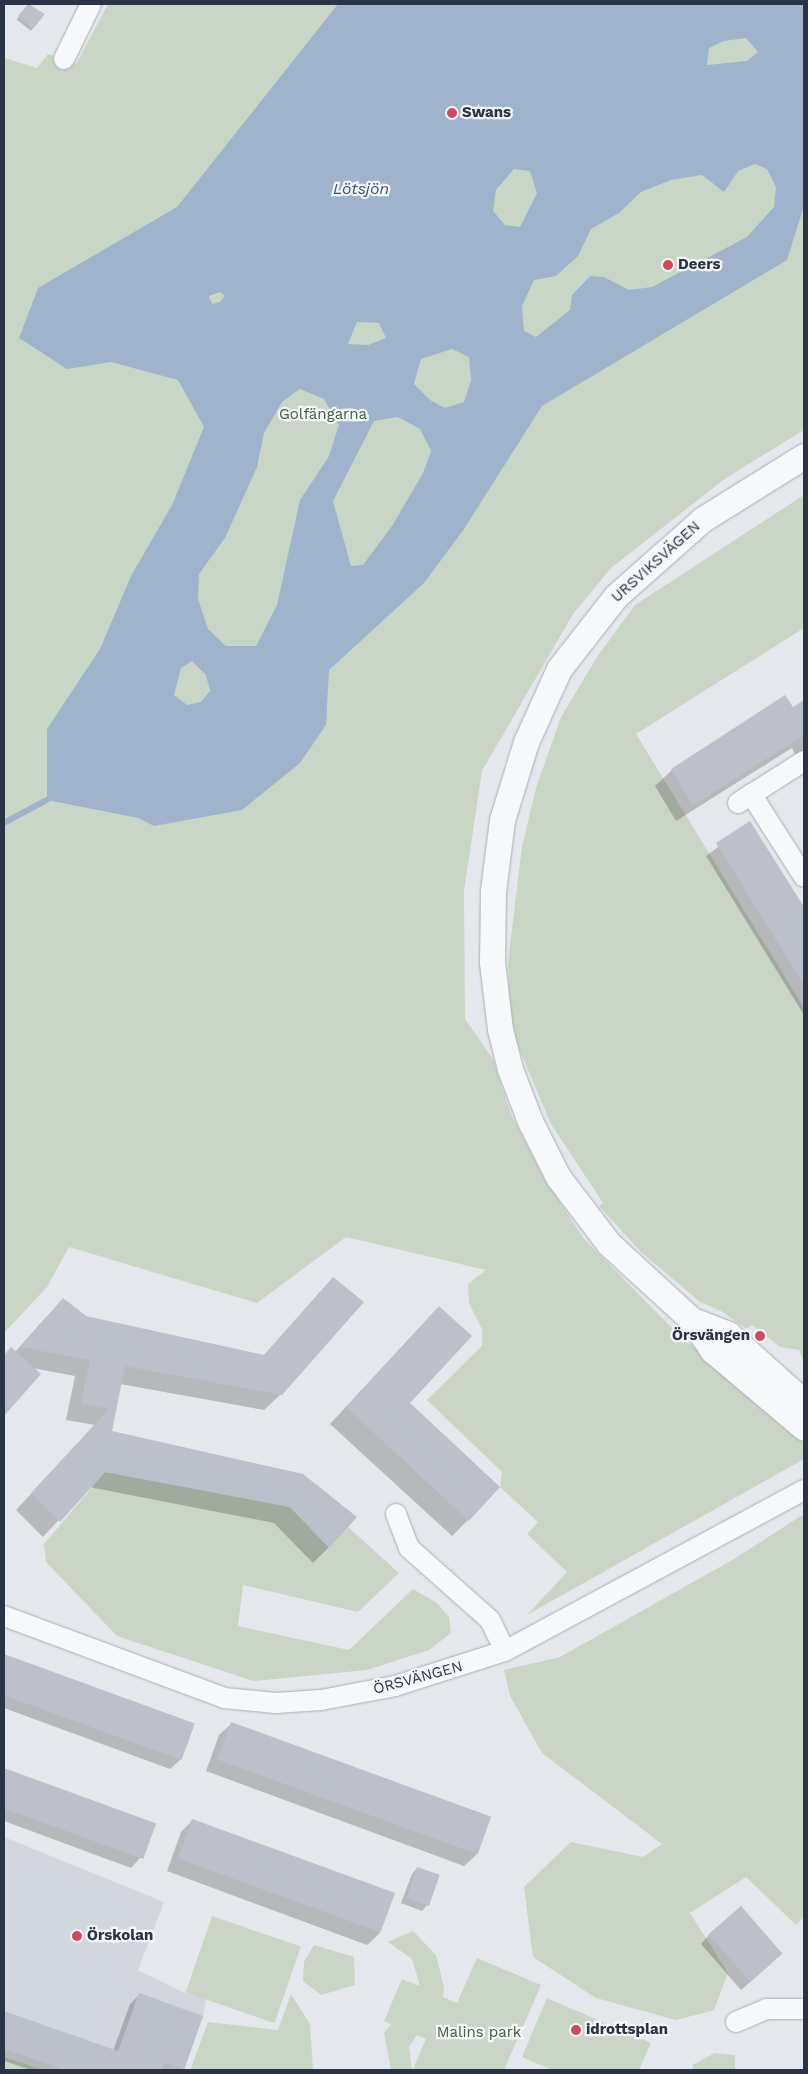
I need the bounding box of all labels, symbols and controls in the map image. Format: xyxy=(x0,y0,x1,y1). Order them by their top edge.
place label: Swans xyxy=(462,104,511,122)
marker: Swans xyxy=(446,107,458,119)
water label: Lötsjön xyxy=(333,179,389,199)
place label: Deers xyxy=(678,256,720,274)
marker: Deers xyxy=(662,259,674,271)
park label: Golfängarna xyxy=(279,406,367,424)
street label: URSVIKSVÄGEN xyxy=(608,518,704,606)
place label: Örsvängen xyxy=(672,1327,750,1345)
marker: Örsvängen xyxy=(754,1330,766,1342)
street label: ÖRSVÄNGEN xyxy=(371,1657,465,1699)
place label: Örskolan xyxy=(87,1927,153,1945)
marker: Örskolan xyxy=(71,1930,83,1942)
place label: idrottsplan xyxy=(586,2021,668,2039)
park label: Malins park xyxy=(437,2024,521,2042)
marker: idrottsplan xyxy=(570,2024,582,2036)

